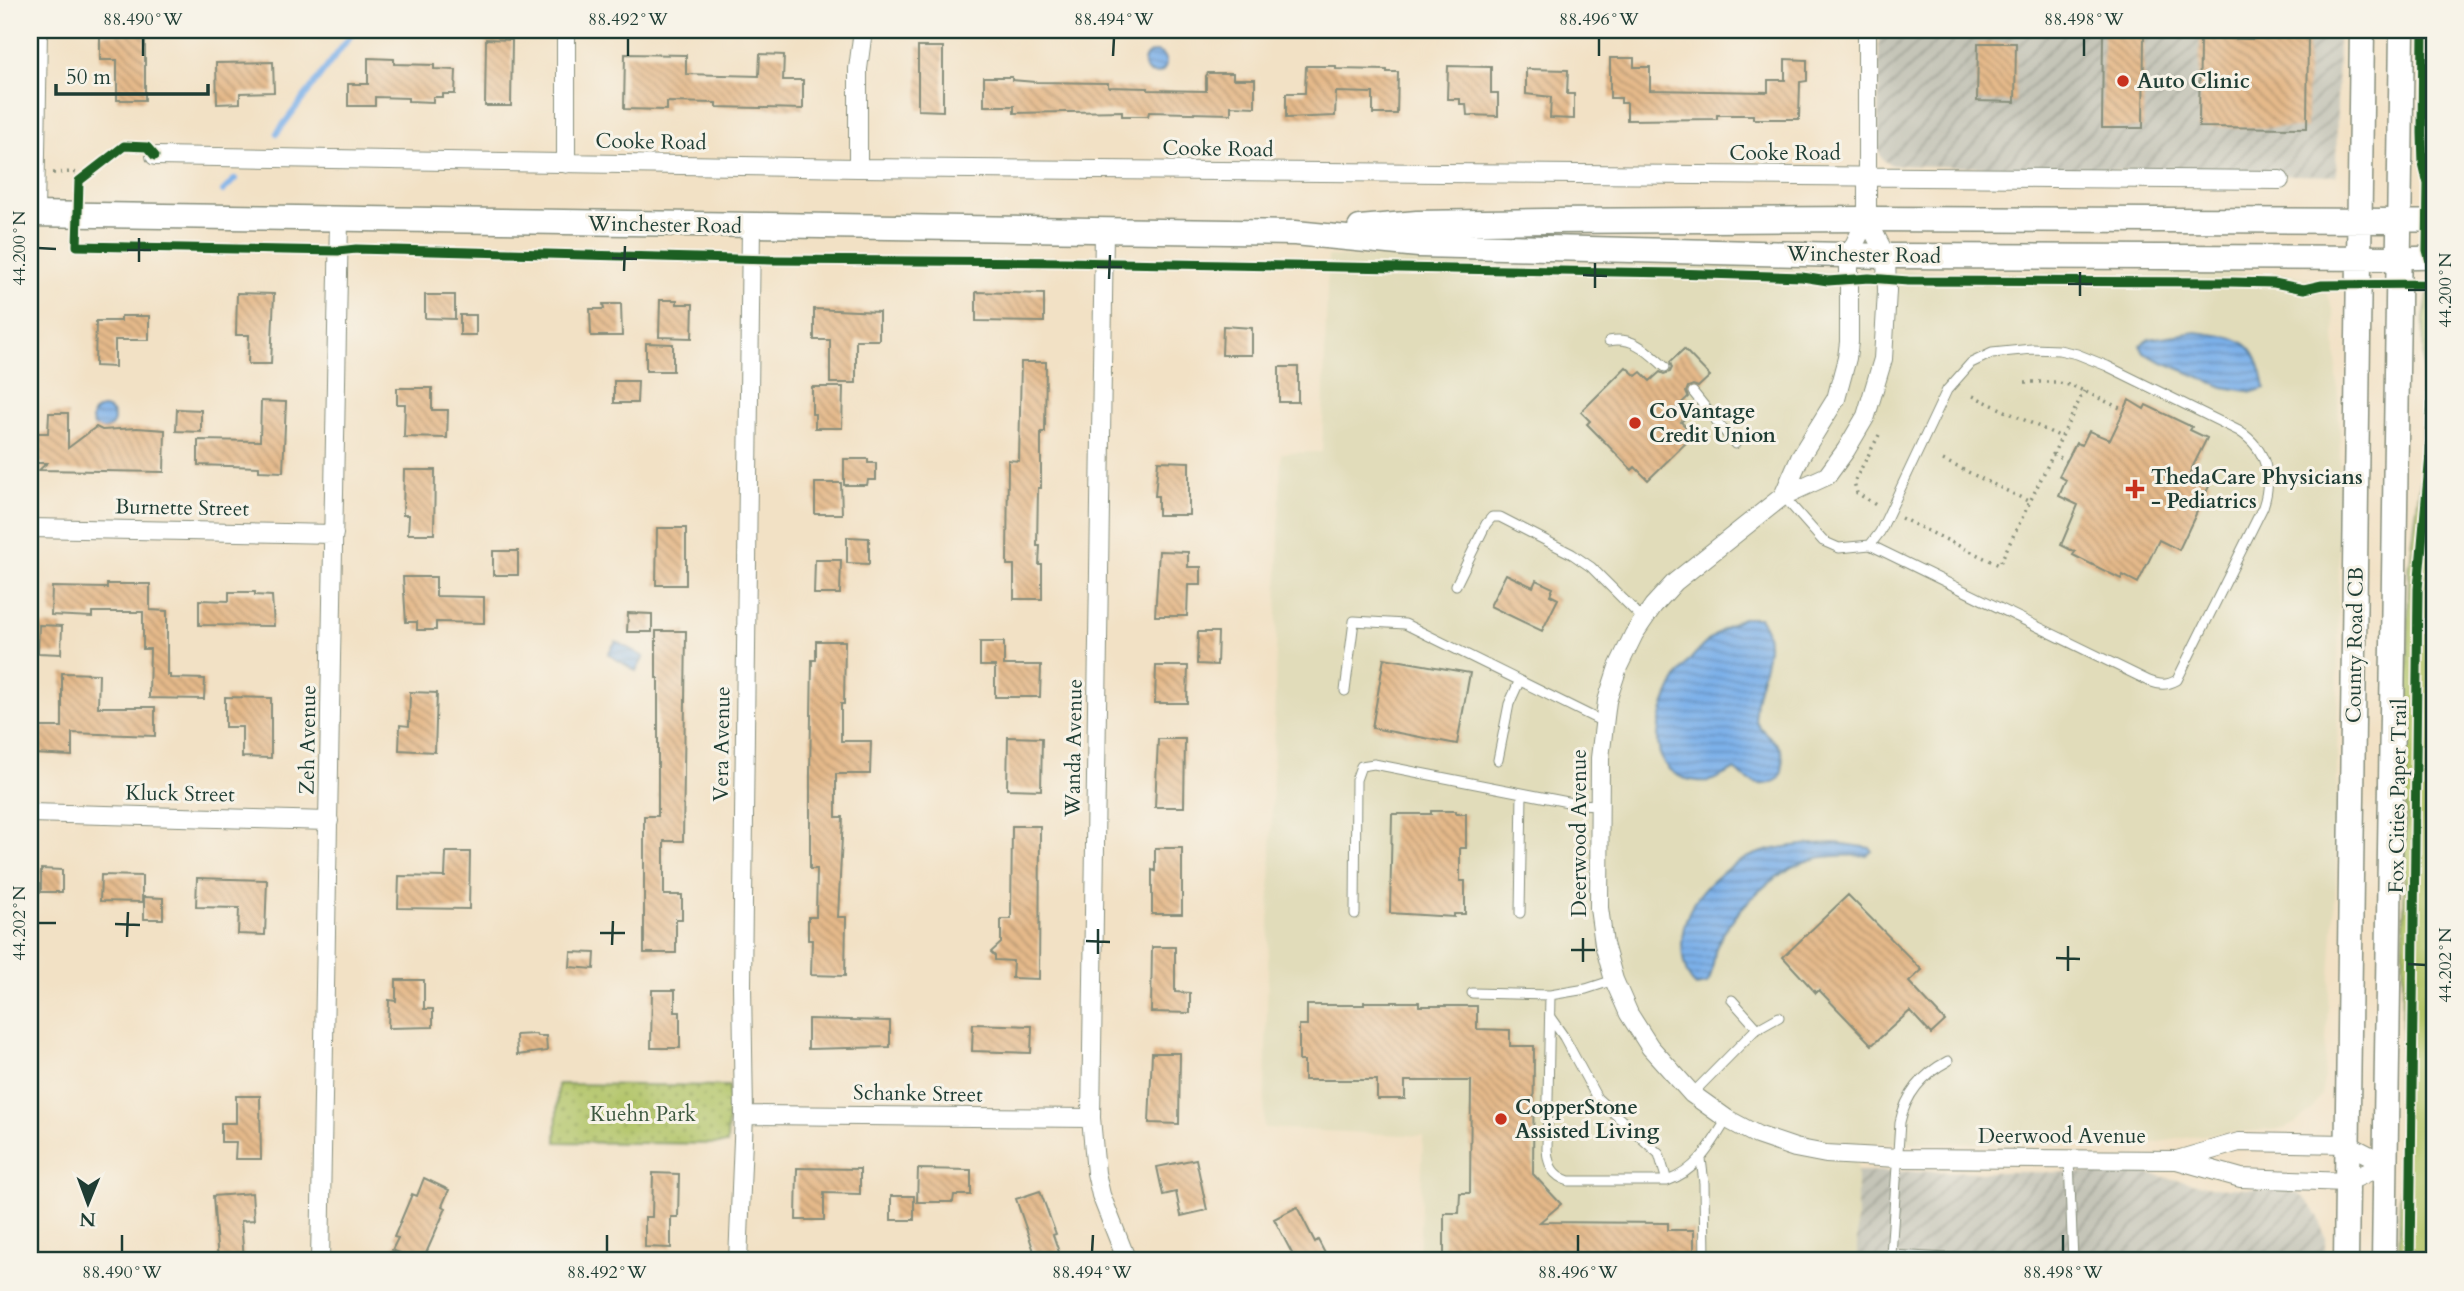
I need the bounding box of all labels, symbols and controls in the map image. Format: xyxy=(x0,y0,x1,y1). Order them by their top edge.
text: 88.490°W xyxy=(103,7,183,32)
text: 88.492°W xyxy=(588,7,668,32)
text: 88.494°W xyxy=(1074,7,1154,32)
text: 88.496°W xyxy=(1559,7,1639,32)
text: 88.498°W xyxy=(2044,7,2124,32)
scale bar xyxy=(56,52,208,96)
text: 50 m xyxy=(66,63,111,92)
place label: Auto Clinic xyxy=(2137,67,2250,96)
marker: Auto Clinic xyxy=(2115,73,2131,89)
street label: Cooke Road xyxy=(595,127,707,157)
street label: Cooke Road xyxy=(1162,134,1274,164)
street label: Cooke Road xyxy=(1729,139,1841,168)
street label: Winchester Road xyxy=(587,209,742,241)
text: 44.200°N xyxy=(7,210,32,286)
street label: Winchester Road xyxy=(1786,239,1941,271)
text: 44.200°N xyxy=(2433,252,2458,328)
place label: CoVantage Credit Union xyxy=(1649,397,1776,450)
marker: CoVantage Credit Union xyxy=(1627,415,1643,431)
place label: ThedaCare Physicians - Pediatrics xyxy=(2151,463,2363,516)
marker: ThedaCare Physicians - Pediatrics xyxy=(2125,479,2145,499)
street label: Burnette Street xyxy=(115,492,250,524)
street label: County Road CB xyxy=(2339,567,2371,723)
street label: Wanda Avenue xyxy=(1058,679,1090,818)
street label: Zeh Avenue xyxy=(293,685,323,795)
street label: Vera Avenue xyxy=(706,686,738,802)
street label: Fox Cities Paper Trail xyxy=(2382,698,2414,894)
street label: Deerwood Avenue xyxy=(1565,749,1594,917)
street label: Kluck Street xyxy=(125,779,235,809)
text: 44.202°N xyxy=(7,885,32,961)
text: 44.202°N xyxy=(2433,927,2458,1003)
street label: Schanke Street xyxy=(853,1078,983,1110)
place label: CopperStone Assisted Living xyxy=(1515,1093,1660,1146)
park label: Kuehn Park xyxy=(590,1100,697,1129)
marker: CopperStone Assisted Living xyxy=(1493,1111,1509,1127)
street label: Deerwood Avenue xyxy=(1978,1122,2146,1151)
north arrow xyxy=(52,1168,122,1238)
text: N xyxy=(79,1206,96,1232)
text: 88.490°W xyxy=(82,1260,162,1285)
text: 88.492°W xyxy=(567,1260,647,1285)
text: 88.494°W xyxy=(1052,1260,1132,1285)
text: 88.496°W xyxy=(1538,1260,1618,1285)
text: 88.498°W xyxy=(2023,1260,2103,1285)

